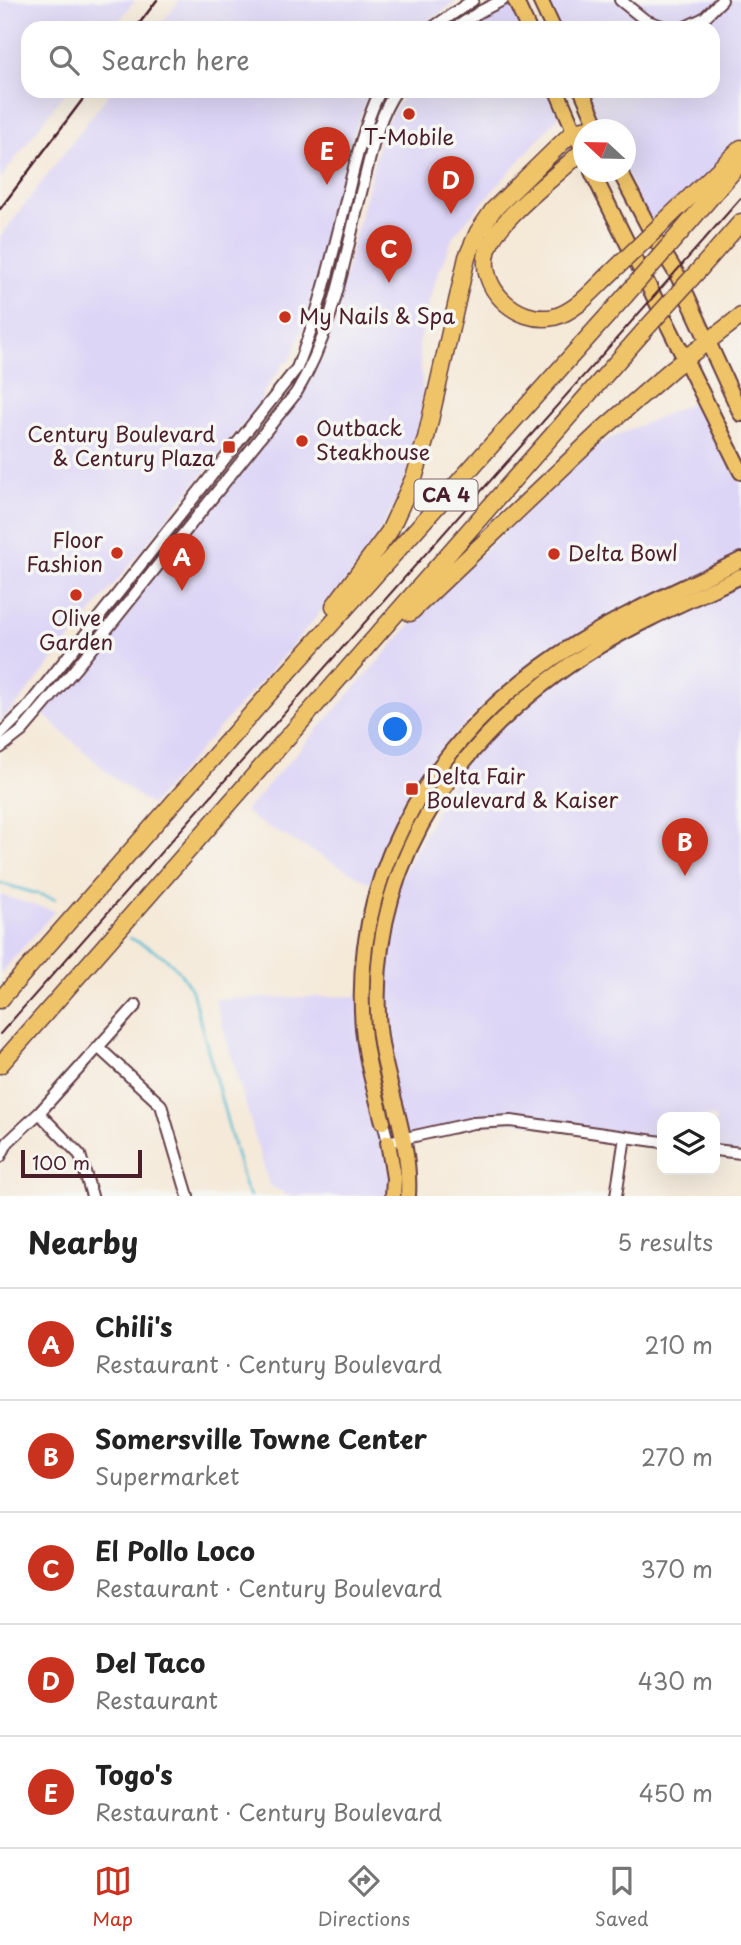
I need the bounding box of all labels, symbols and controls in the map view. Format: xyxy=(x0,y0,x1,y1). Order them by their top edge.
search box xyxy=(21,21,720,98)
text: Search here xyxy=(101,40,250,79)
icon: search xyxy=(45,41,83,79)
marker: T-Mobile xyxy=(401,106,417,122)
north arrow xyxy=(573,119,636,182)
place label: T-Mobile xyxy=(364,120,454,152)
pin: E xyxy=(304,127,350,185)
pin: D xyxy=(428,156,474,214)
pin: C xyxy=(366,225,412,283)
place label: My Nails & Spa xyxy=(299,299,455,331)
marker: My Nails & Spa xyxy=(277,309,293,325)
place label: Outback Steakhouse xyxy=(316,411,430,467)
place label: Century Boulevard & Century Plaza xyxy=(27,417,216,473)
marker: Outback Steakhouse xyxy=(294,433,310,449)
marker: Century Boulevard & Century Plaza xyxy=(221,439,237,455)
road number: CA 4 xyxy=(414,480,478,510)
place label: Floor Fashion xyxy=(26,523,103,579)
pin: A xyxy=(159,533,205,591)
place label: Delta Bowl xyxy=(568,536,678,568)
marker: Floor Fashion xyxy=(109,545,125,561)
marker: Delta Bowl xyxy=(546,546,562,562)
marker: Olive Garden xyxy=(68,587,84,603)
place label: Olive Garden xyxy=(39,601,113,657)
your location xyxy=(378,712,412,746)
place label: Delta Fair Boulevard & Kaiser xyxy=(426,759,619,815)
marker: Delta Fair Boulevard & Kaiser xyxy=(404,781,420,797)
pin: B xyxy=(662,818,708,876)
map controls xyxy=(657,1112,720,1175)
button: layers xyxy=(657,1112,720,1175)
scale bar xyxy=(21,1147,142,1179)
text: 100 m xyxy=(32,1148,90,1176)
text: Nearby xyxy=(28,1219,138,1264)
text: 5 results xyxy=(617,1224,713,1259)
text: Chili's xyxy=(95,1307,172,1346)
text: A xyxy=(42,1327,60,1362)
text: 210 m xyxy=(645,1327,713,1362)
text: Restaurant · Century Boulevard xyxy=(95,1346,442,1381)
text: Somersville Towne Center xyxy=(95,1419,427,1458)
text: B xyxy=(43,1439,59,1474)
text: 270 m xyxy=(641,1439,713,1474)
text: Supermarket xyxy=(95,1458,239,1493)
text: El Pollo Loco xyxy=(95,1531,255,1570)
text: C xyxy=(42,1551,60,1586)
text: 370 m xyxy=(640,1551,713,1586)
text: Restaurant · Century Boulevard xyxy=(95,1570,442,1605)
text: Del Taco xyxy=(95,1643,205,1682)
text: D xyxy=(42,1663,60,1698)
text: 430 m xyxy=(638,1663,713,1698)
text: Restaurant xyxy=(95,1682,218,1717)
text: Togo's xyxy=(95,1755,173,1794)
text: E xyxy=(44,1775,58,1810)
text: 450 m xyxy=(639,1775,713,1810)
text: Restaurant · Century Boulevard xyxy=(95,1794,442,1829)
tab: Map xyxy=(92,1862,133,1932)
tab: Directions xyxy=(318,1862,410,1932)
tab: Saved xyxy=(595,1862,649,1932)

